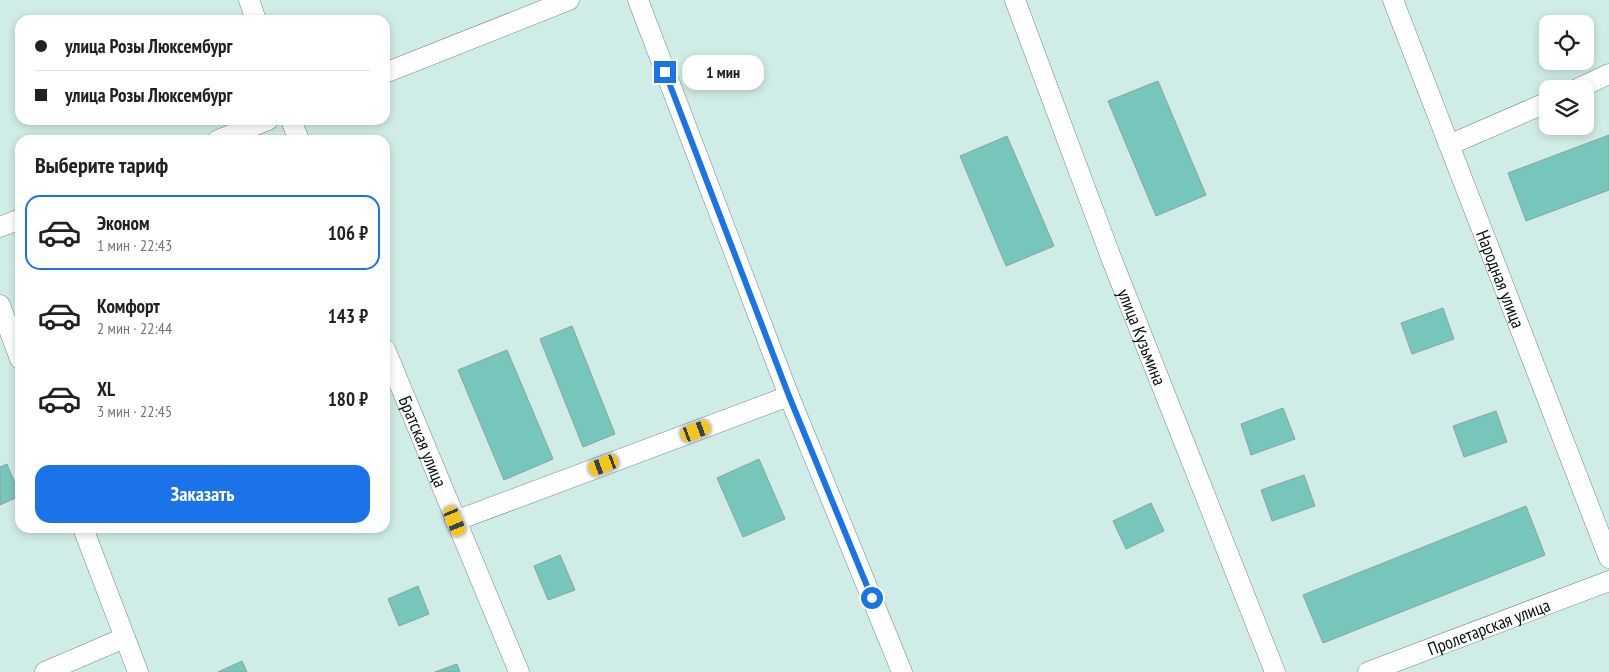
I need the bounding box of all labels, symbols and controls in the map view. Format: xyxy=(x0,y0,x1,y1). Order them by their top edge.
map controls xyxy=(1539,15,1594,135)
button: locate xyxy=(1539,15,1594,70)
text: улица Розы Люксембург xyxy=(65,34,232,58)
callout: 1 мин xyxy=(682,54,765,90)
route end xyxy=(654,61,676,83)
text: 1 мин xyxy=(706,62,740,82)
button: layers xyxy=(1539,80,1594,135)
text: улица Розы Люксембург xyxy=(65,83,232,107)
text: Выберите тариф xyxy=(35,151,168,179)
icon: car xyxy=(37,210,82,255)
text: Эконом xyxy=(97,211,150,235)
text: 106 ₽ xyxy=(328,221,368,245)
street label: Народная улица xyxy=(1472,227,1530,331)
text: 1 мин · 22:43 xyxy=(97,235,172,255)
street label: улица Кузьмина xyxy=(1113,285,1172,388)
icon: car xyxy=(37,293,82,338)
text: Комфорт xyxy=(97,294,160,318)
text: 143 ₽ xyxy=(328,304,368,328)
text: 2 мин · 22:44 xyxy=(97,318,172,338)
icon: car xyxy=(37,376,82,421)
text: XL xyxy=(97,377,115,401)
text: 180 ₽ xyxy=(328,387,368,411)
street label: Братская улица xyxy=(394,392,452,491)
text: 3 мин · 22:45 xyxy=(97,401,172,421)
car xyxy=(679,419,712,443)
car xyxy=(587,453,620,477)
button: Заказать xyxy=(35,465,370,523)
car xyxy=(442,504,467,538)
route start xyxy=(861,587,883,609)
street label: Пролетарская улица xyxy=(1424,593,1553,660)

